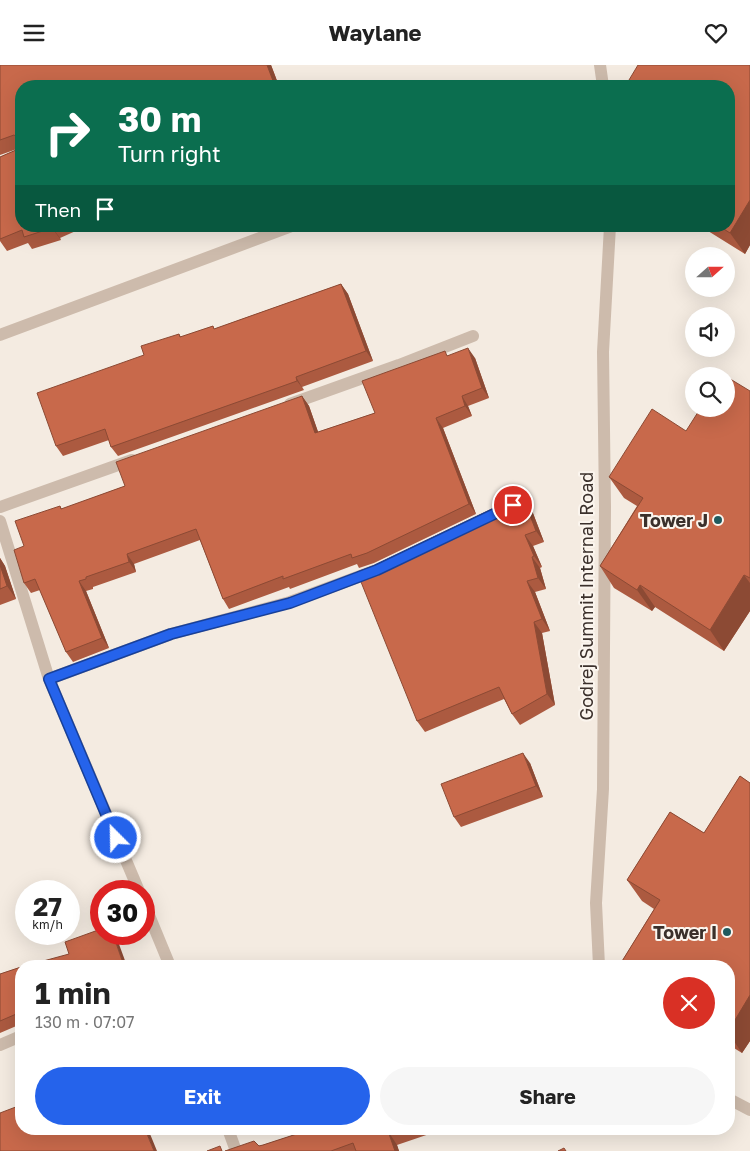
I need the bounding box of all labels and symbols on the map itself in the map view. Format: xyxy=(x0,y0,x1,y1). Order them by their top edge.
north arrow xyxy=(685,247,735,297)
street label: Godrej Summit Internal Road xyxy=(575,472,597,720)
pin xyxy=(492,484,534,526)
place label: Tower J xyxy=(640,509,708,531)
marker: Tower J xyxy=(712,514,724,526)
position arrow xyxy=(89,811,141,863)
speed limit sign: 30 xyxy=(90,880,155,945)
place label: Tower I xyxy=(653,921,717,943)
marker: Tower I xyxy=(721,926,733,938)

